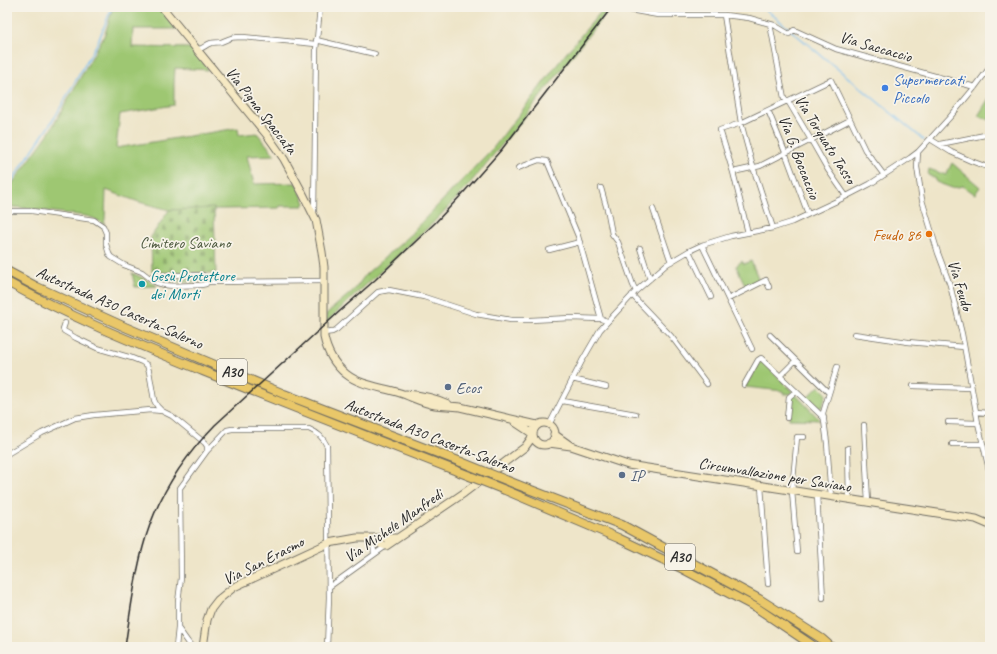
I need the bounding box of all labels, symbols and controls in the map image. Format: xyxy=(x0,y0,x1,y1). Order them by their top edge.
street label: Via Saccaccio xyxy=(837,27,915,67)
street label: Via Pigna Spaccata xyxy=(221,63,302,159)
place label: Supermercati Piccolo xyxy=(893,70,966,108)
marker: Supermercati Piccolo xyxy=(880,83,890,93)
street label: Via Torquato Tasso xyxy=(790,91,862,190)
street label: Via G. Boccaccio xyxy=(774,113,825,203)
place label: Feudo 86 xyxy=(873,225,922,245)
marker: Feudo 86 xyxy=(924,229,934,239)
park label: Cimitero Saviano xyxy=(140,233,233,253)
street label: Via Feudo xyxy=(943,258,978,315)
street label: Autostrada A30 Caserta-Salerno xyxy=(33,262,207,354)
place label: Gesù Protettore dei Morti xyxy=(150,266,237,304)
marker: Gesù Protettore dei Morti xyxy=(137,279,147,289)
road number: A30 xyxy=(217,359,247,385)
place label: Ecos xyxy=(456,378,483,398)
marker: Ecos xyxy=(443,382,453,392)
street label: Autostrada A30 Caserta-Salerno xyxy=(342,394,519,478)
street label: Circumvallazione per Saviano xyxy=(697,453,854,497)
place label: IP xyxy=(630,466,646,486)
marker: IP xyxy=(617,470,627,480)
street label: Via Michele Manfredi xyxy=(340,483,448,567)
street label: Via San Erasmo xyxy=(220,531,309,590)
road number: A30 xyxy=(665,544,695,570)

